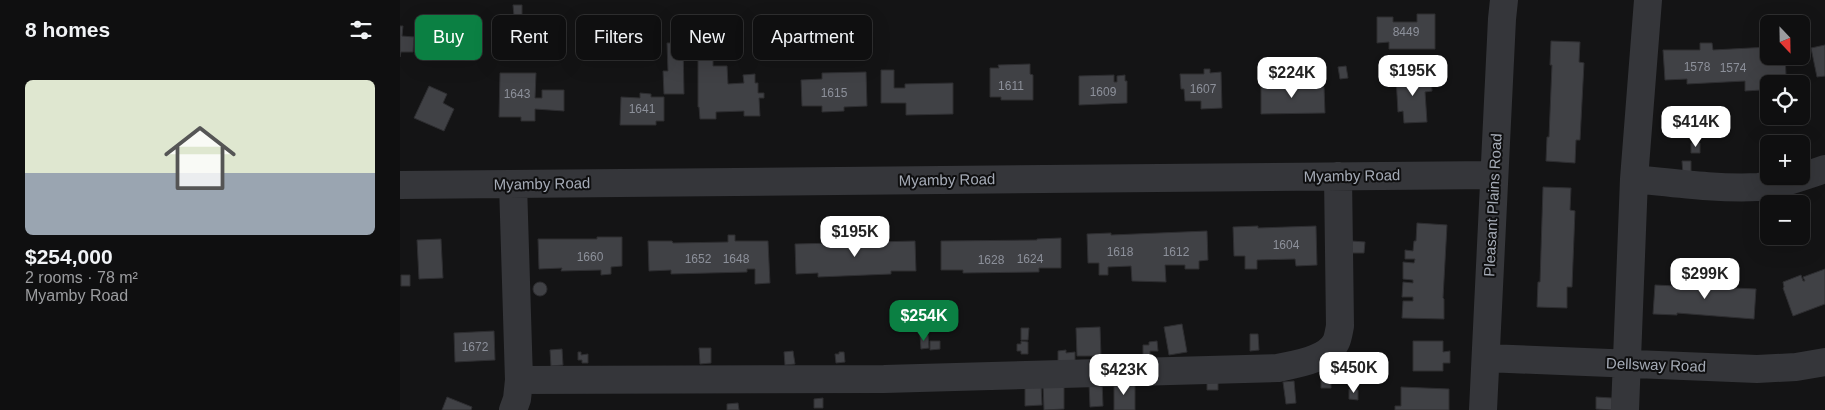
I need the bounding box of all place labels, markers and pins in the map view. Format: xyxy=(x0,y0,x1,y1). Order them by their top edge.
pin: $195K xyxy=(1378,54,1448,97)
pin: $224K xyxy=(1257,56,1327,99)
pin: $414K xyxy=(1661,106,1731,148)
pin: $195K xyxy=(820,216,890,258)
pin: $299K xyxy=(1670,258,1740,300)
pin: $254K xyxy=(889,300,959,342)
pin: $450K xyxy=(1319,352,1389,394)
pin: $423K xyxy=(1089,354,1159,396)

